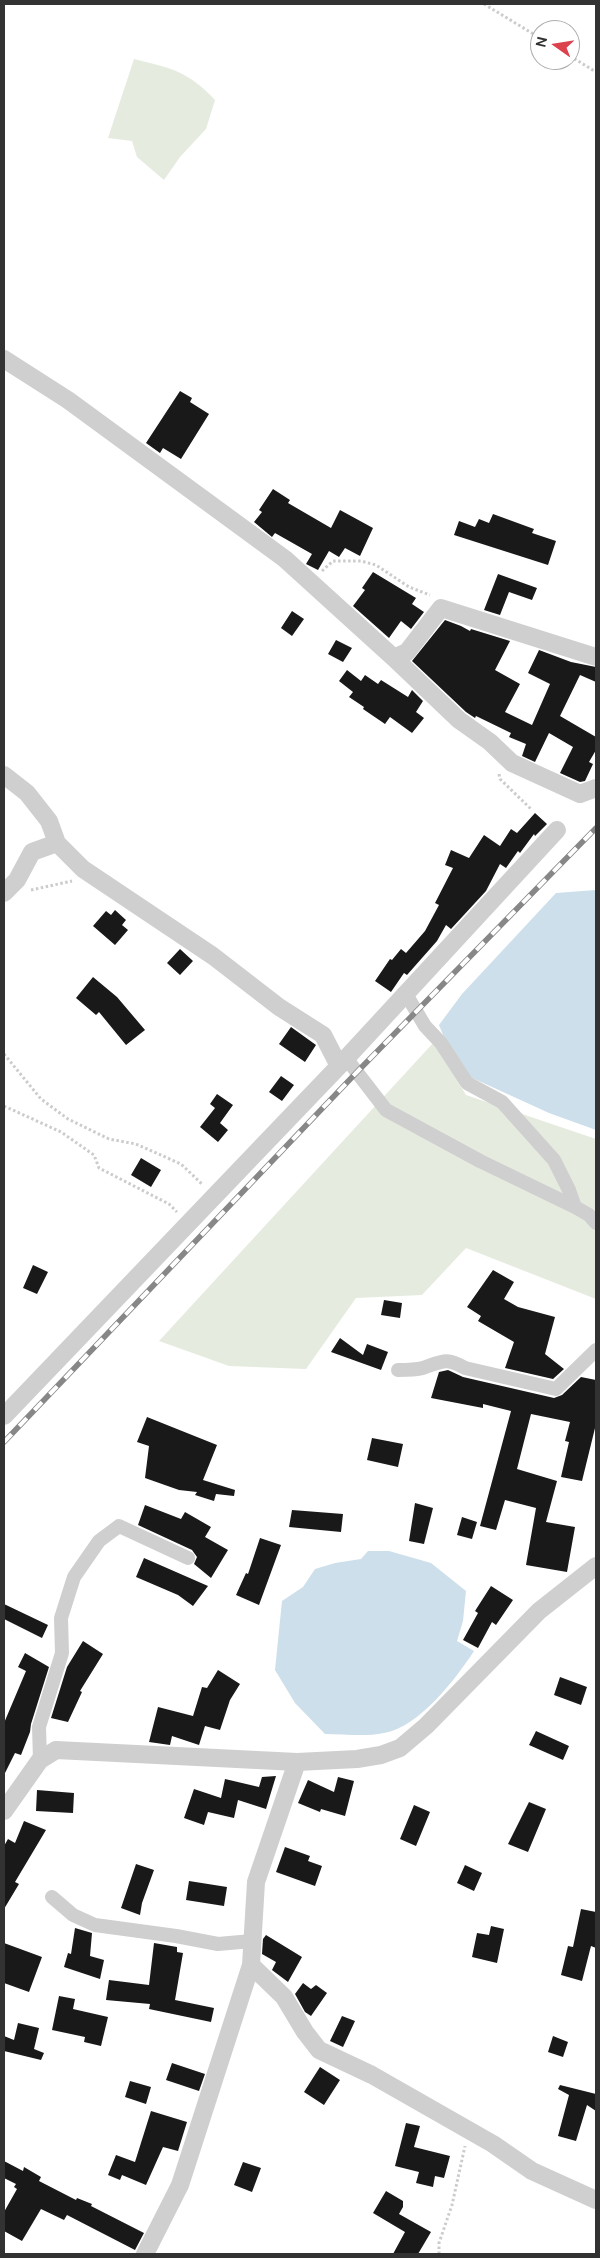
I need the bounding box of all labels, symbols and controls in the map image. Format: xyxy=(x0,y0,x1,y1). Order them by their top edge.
north arrow xyxy=(530,20,580,70)
text: N xyxy=(531,35,551,49)

